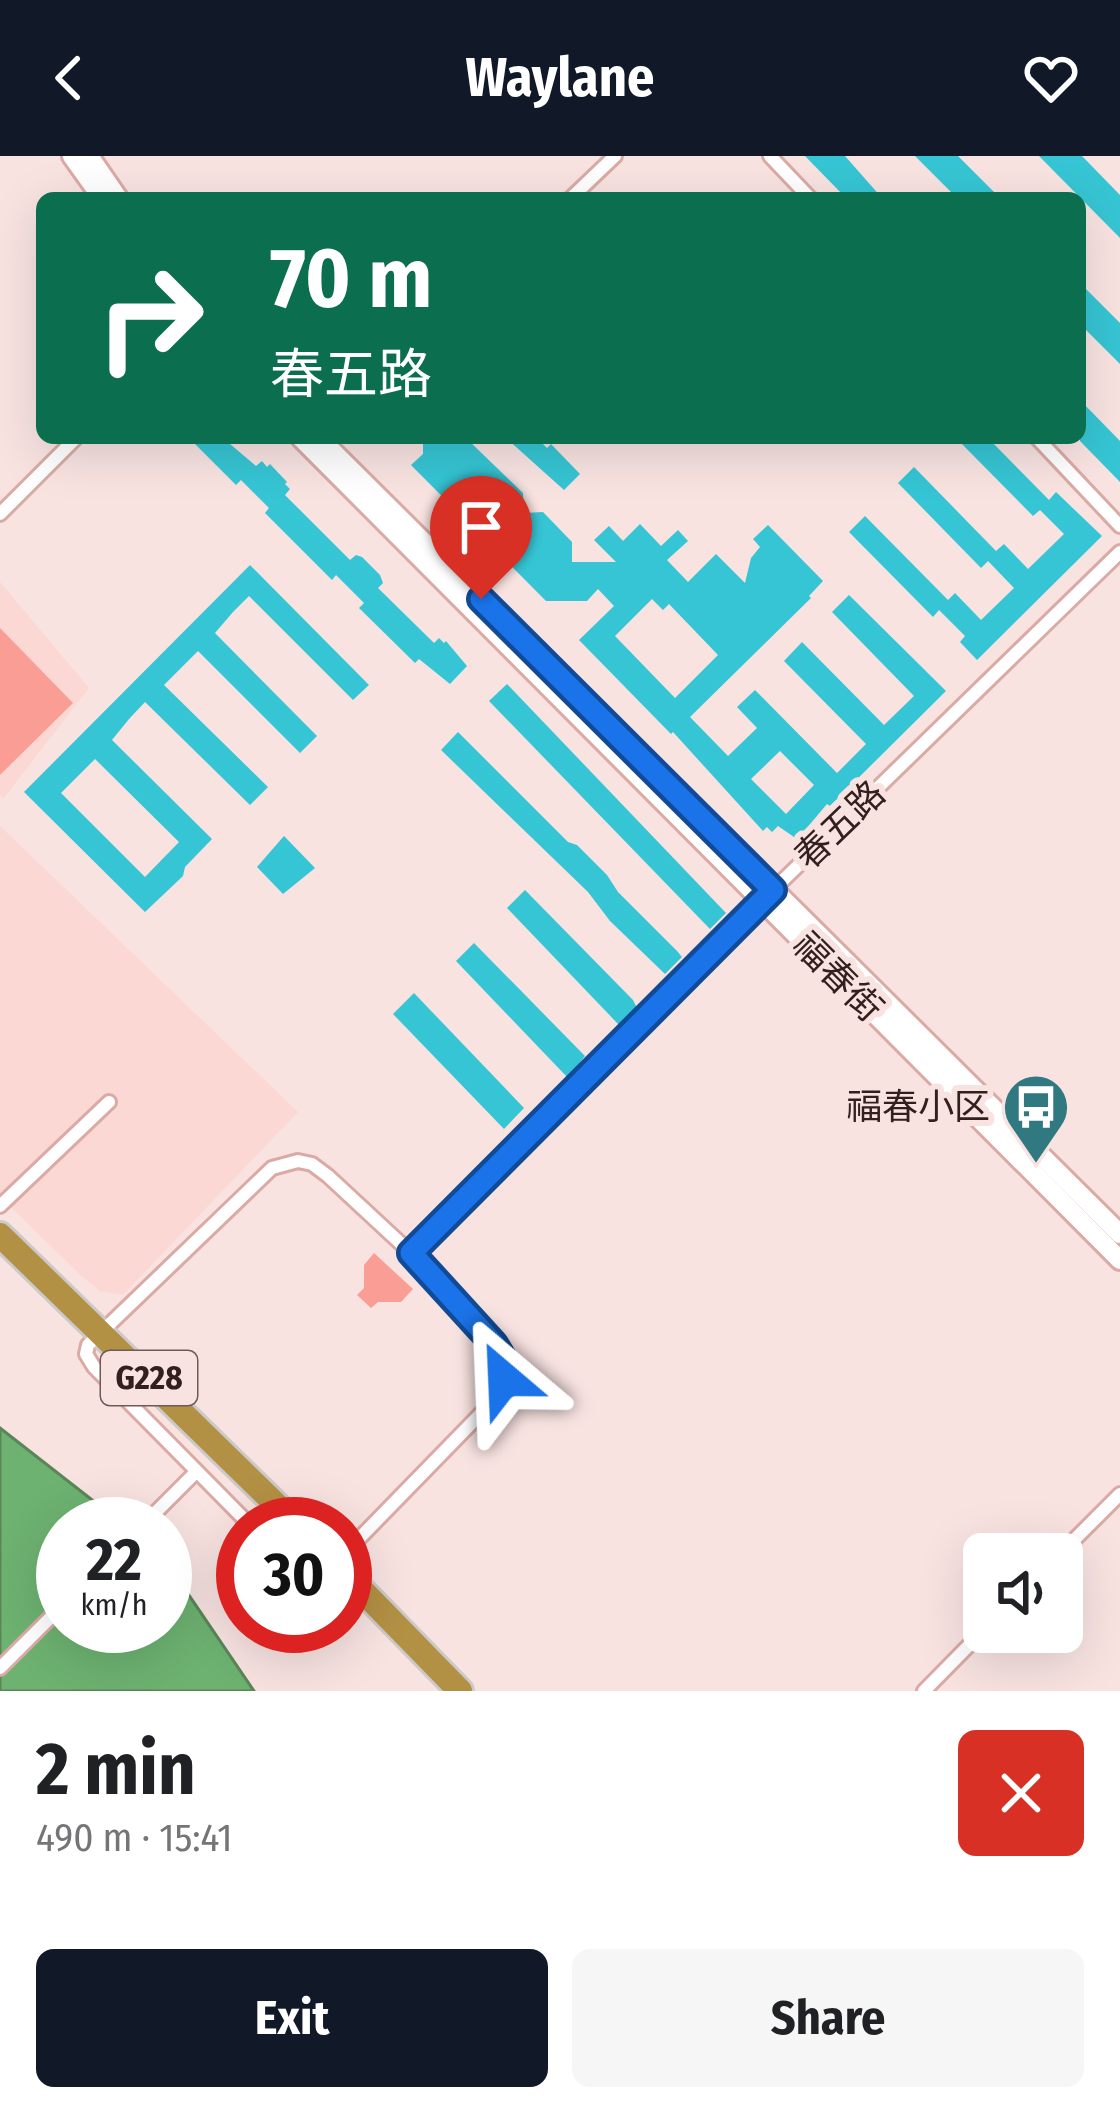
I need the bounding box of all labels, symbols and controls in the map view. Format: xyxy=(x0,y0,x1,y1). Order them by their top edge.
icon: back xyxy=(36,45,102,111)
icon: heart xyxy=(1018,45,1084,111)
text: Waylane xyxy=(466,46,654,110)
text: 70 m xyxy=(270,228,432,329)
icon: right xyxy=(72,240,228,396)
text: 春五路 xyxy=(270,343,432,407)
pin xyxy=(430,476,532,599)
icon: arrive xyxy=(448,494,514,560)
street label: 春五路 xyxy=(786,772,894,878)
street label: 福春街 xyxy=(784,923,892,1031)
bus stop icon: 福春小区 xyxy=(1001,1072,1071,1166)
place label: 福春小区 xyxy=(846,1085,990,1129)
position arrow xyxy=(441,1316,567,1442)
road number: G228 xyxy=(101,1351,197,1405)
speed limit sign: 30 xyxy=(216,1497,372,1653)
text: 22 xyxy=(86,1524,142,1596)
map controls xyxy=(963,1533,1083,1653)
button: sound xyxy=(963,1533,1083,1653)
text: km/h xyxy=(81,1587,147,1623)
text: 2 min xyxy=(36,1727,196,1813)
button: close xyxy=(958,1730,1084,1856)
text: 490 m · 15:41 xyxy=(36,1815,232,1861)
button: Exit xyxy=(36,1949,548,2087)
button: Share xyxy=(572,1949,1084,2087)

